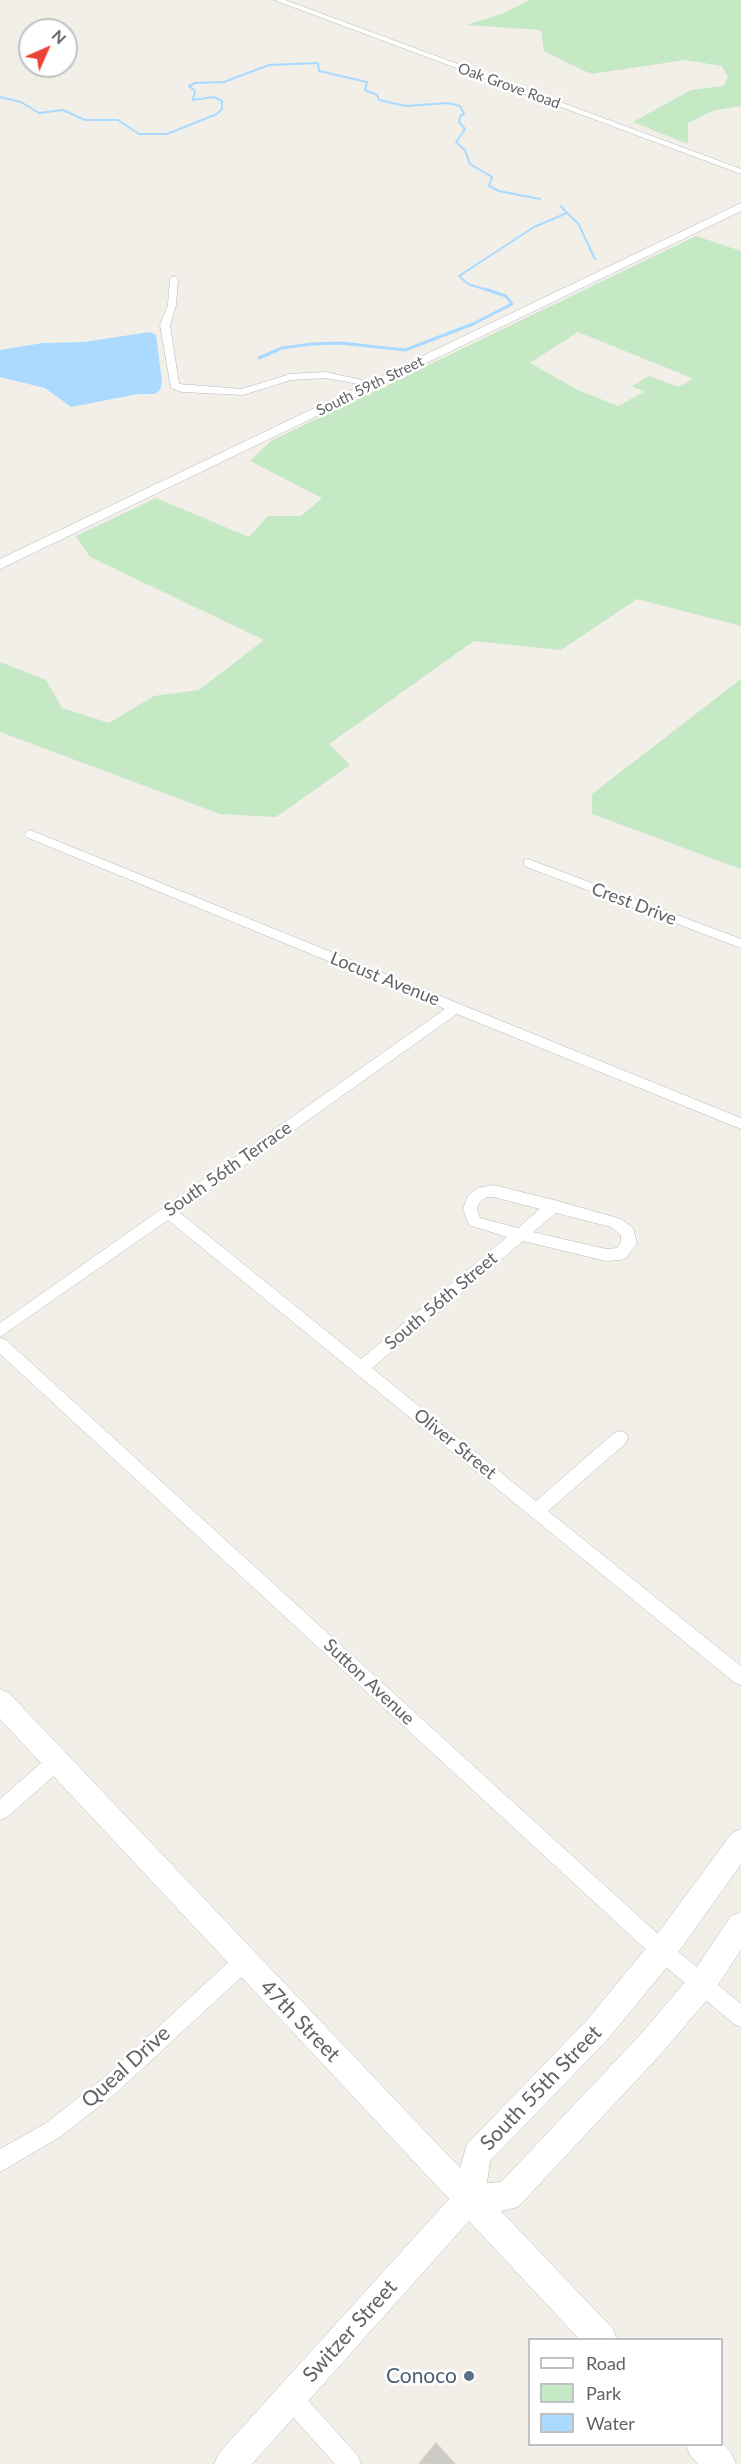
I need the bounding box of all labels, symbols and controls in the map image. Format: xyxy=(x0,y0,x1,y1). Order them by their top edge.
north arrow xyxy=(18,18,78,78)
text: N xyxy=(49,25,71,47)
street label: Oak Grove Road xyxy=(455,59,563,113)
street label: South 59th Street xyxy=(313,352,427,420)
street label: Crest Drive xyxy=(588,878,680,930)
street label: Locust Avenue xyxy=(327,947,443,1011)
street label: South 56th Terrace xyxy=(160,1117,296,1221)
street label: South 56th Street xyxy=(380,1248,502,1354)
street label: Oliver Street xyxy=(409,1404,501,1484)
street label: Sutton Avenue xyxy=(319,1634,419,1730)
street label: 47th Street xyxy=(255,1975,345,2067)
street label: South 55th Street xyxy=(475,2020,607,2156)
street label: Queal Drive xyxy=(77,2021,175,2113)
street label: Switzer Street xyxy=(298,2275,402,2387)
legend xyxy=(528,2338,723,2446)
text: Road xyxy=(586,2352,626,2374)
place label: Conoco xyxy=(386,2363,457,2389)
marker: Conoco xyxy=(462,2369,476,2383)
text: Park xyxy=(586,2382,621,2404)
text: Water xyxy=(586,2412,635,2434)

